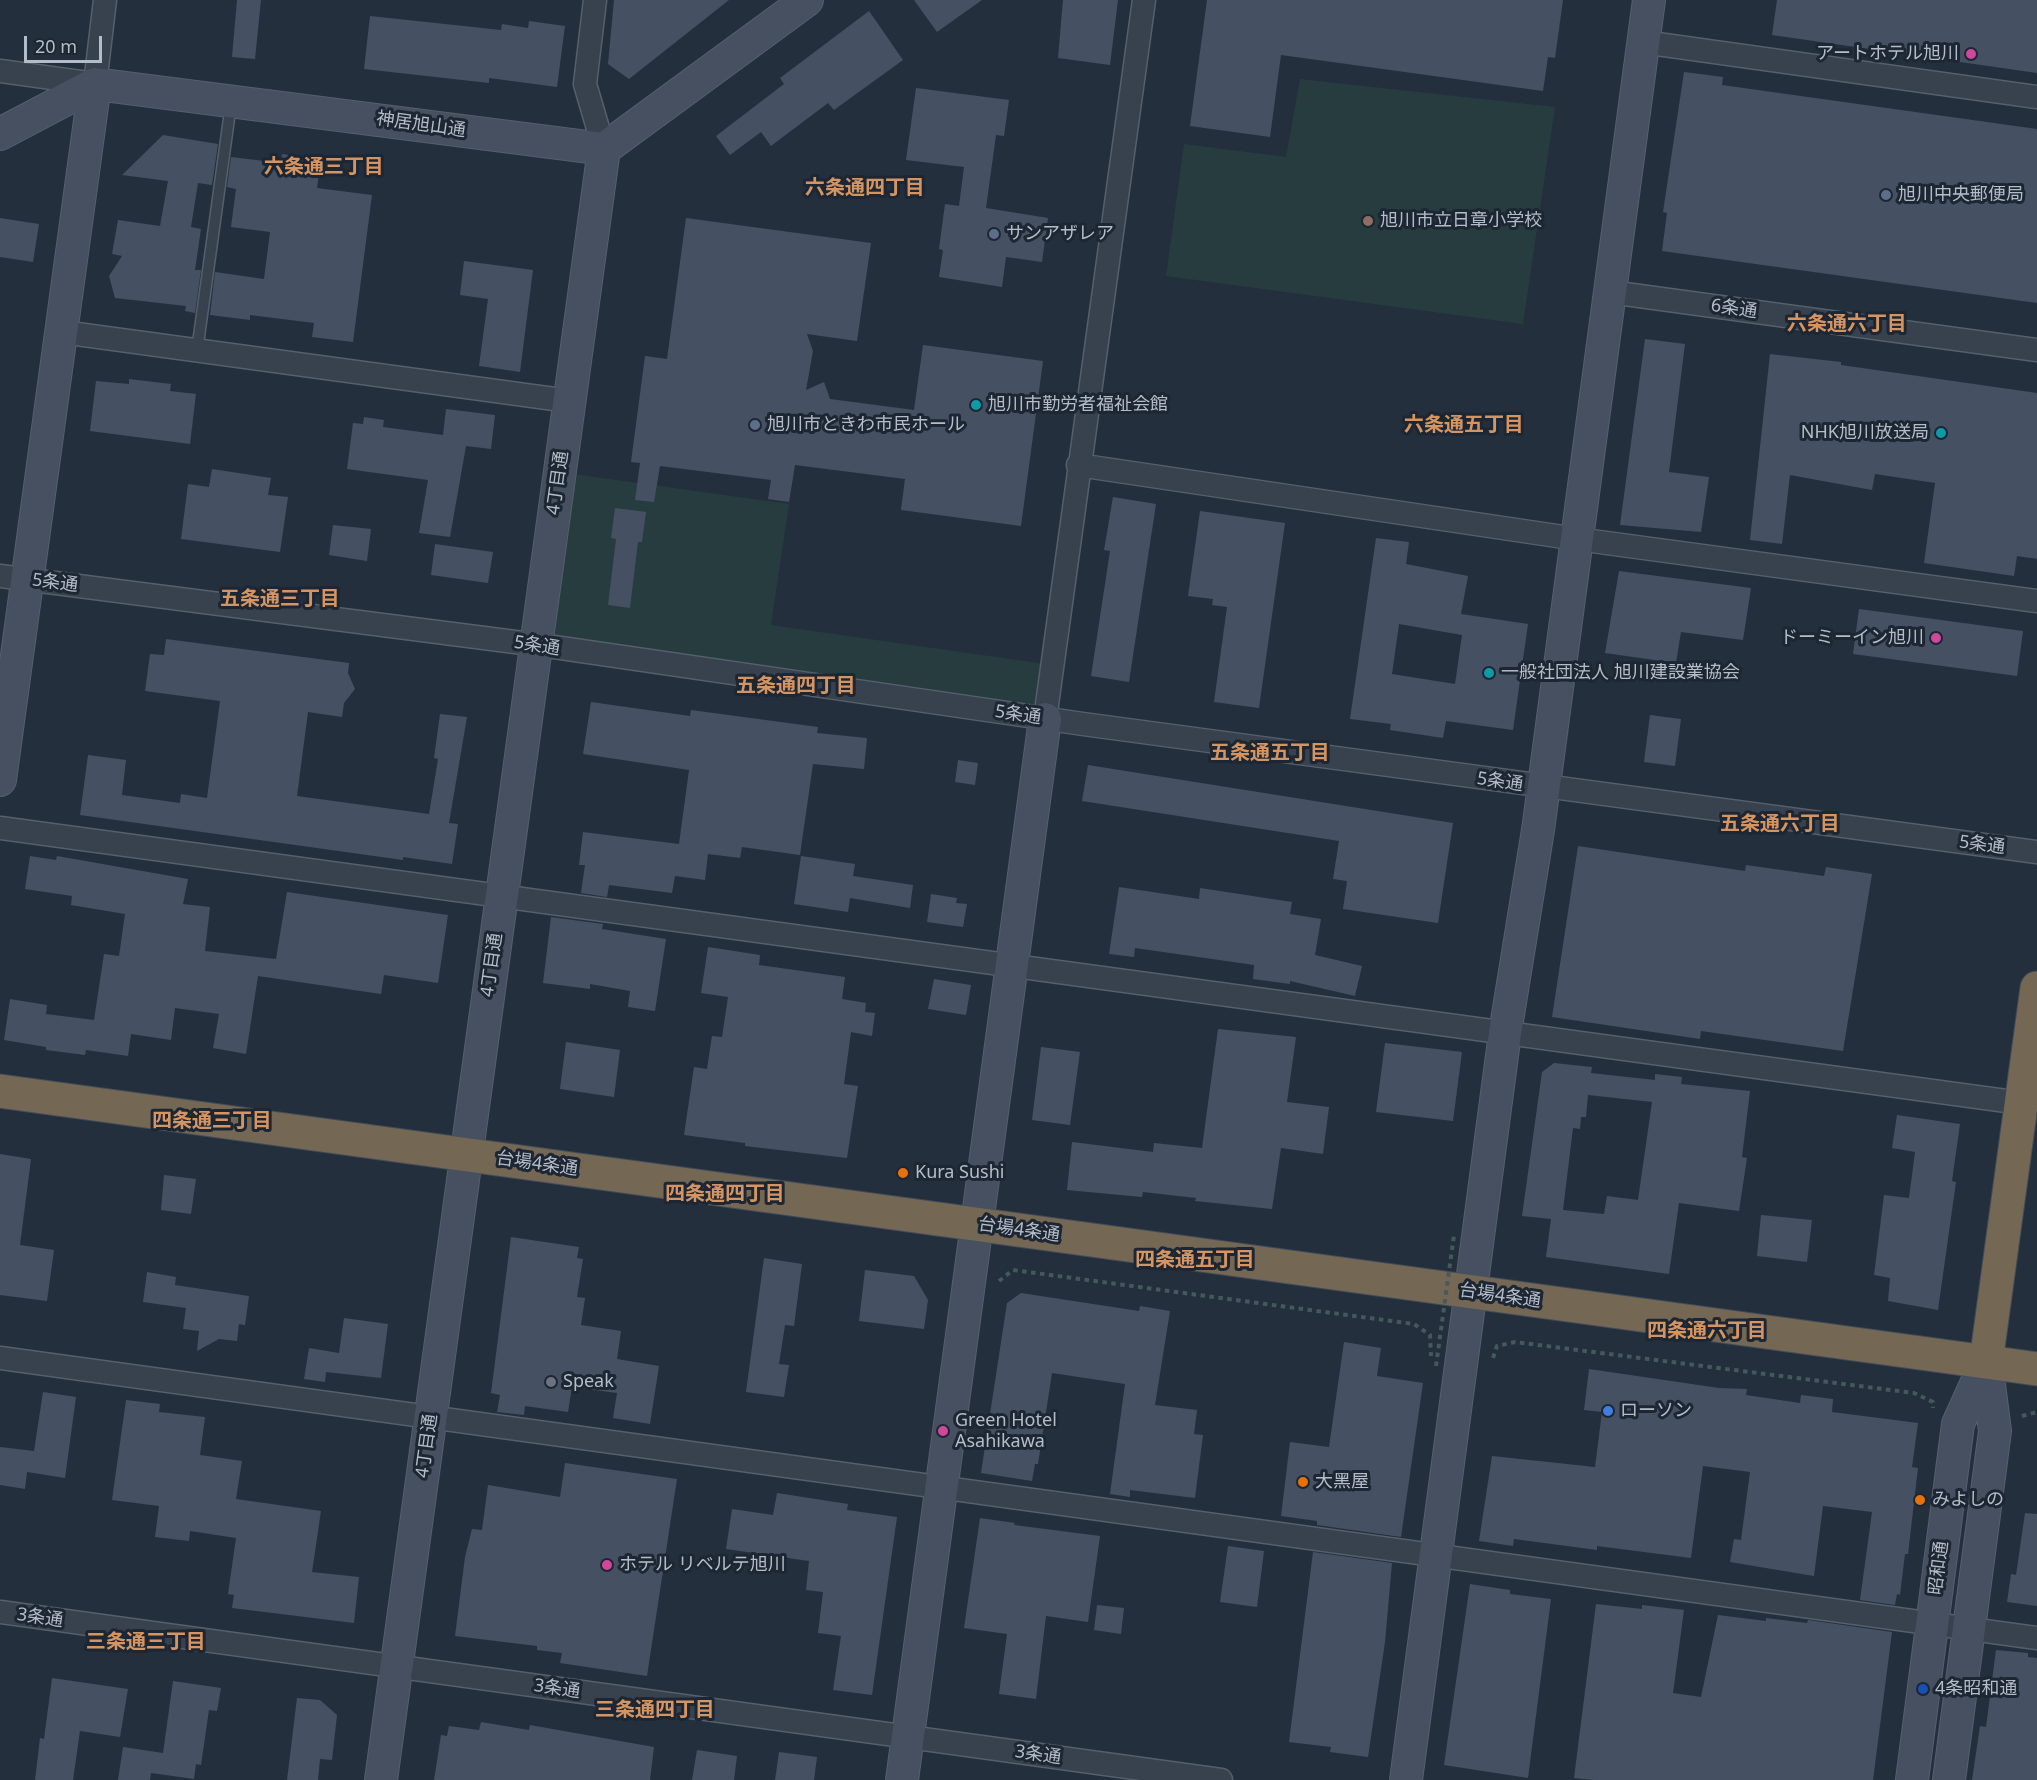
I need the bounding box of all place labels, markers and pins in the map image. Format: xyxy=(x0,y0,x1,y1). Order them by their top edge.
place label: アートホテル旭川 xyxy=(1816,43,1959,65)
marker: アートホテル旭川 xyxy=(1964,47,1978,61)
place label: 旭川中央郵便局 xyxy=(1898,184,2024,206)
marker: 旭川中央郵便局 xyxy=(1879,188,1893,202)
place label: 旭川市立日章小学校 xyxy=(1380,210,1542,232)
marker: 旭川市立日章小学校 xyxy=(1361,214,1375,228)
place label: サンアザレア xyxy=(1006,223,1114,245)
marker: サンアザレア xyxy=(987,227,1001,241)
place label: 旭川市勤労者福祉会館 xyxy=(988,394,1168,416)
marker: 旭川市勤労者福祉会館 xyxy=(969,398,983,412)
place label: 旭川市ときわ市民ホール xyxy=(767,414,965,436)
marker: 旭川市ときわ市民ホール xyxy=(748,418,762,432)
place label: NHK旭川放送局 xyxy=(1801,422,1929,444)
marker: NHK旭川放送局 xyxy=(1934,426,1948,440)
place label: ドーミーイン旭川 xyxy=(1780,627,1924,649)
marker: ドーミーイン旭川 xyxy=(1929,631,1943,645)
place label: 一般社団法人 旭川建設業協会 xyxy=(1501,662,1740,684)
marker: 一般社団法人 旭川建設業協会 xyxy=(1482,666,1496,680)
place label: Kura Sushi xyxy=(915,1162,1005,1184)
marker: Kura Sushi xyxy=(896,1166,910,1180)
place label: Speak xyxy=(563,1371,614,1393)
marker: Speak xyxy=(544,1375,558,1389)
place label: ローソン xyxy=(1620,1400,1692,1422)
marker: ローソン xyxy=(1601,1404,1615,1418)
place label: Green Hotel Asahikawa xyxy=(955,1410,1057,1452)
marker: Green Hotel Asahikawa xyxy=(936,1424,950,1438)
place label: 大黑屋 xyxy=(1315,1471,1369,1493)
marker: 大黑屋 xyxy=(1296,1475,1310,1489)
place label: みよしの xyxy=(1932,1489,2004,1511)
marker: みよしの xyxy=(1913,1493,1927,1507)
place label: ホテル リベルテ旭川 xyxy=(619,1554,786,1576)
marker: ホテル リベルテ旭川 xyxy=(600,1558,614,1572)
place label: 4条昭和通 xyxy=(1935,1678,2017,1700)
marker: 4条昭和通 xyxy=(1916,1682,1930,1696)

